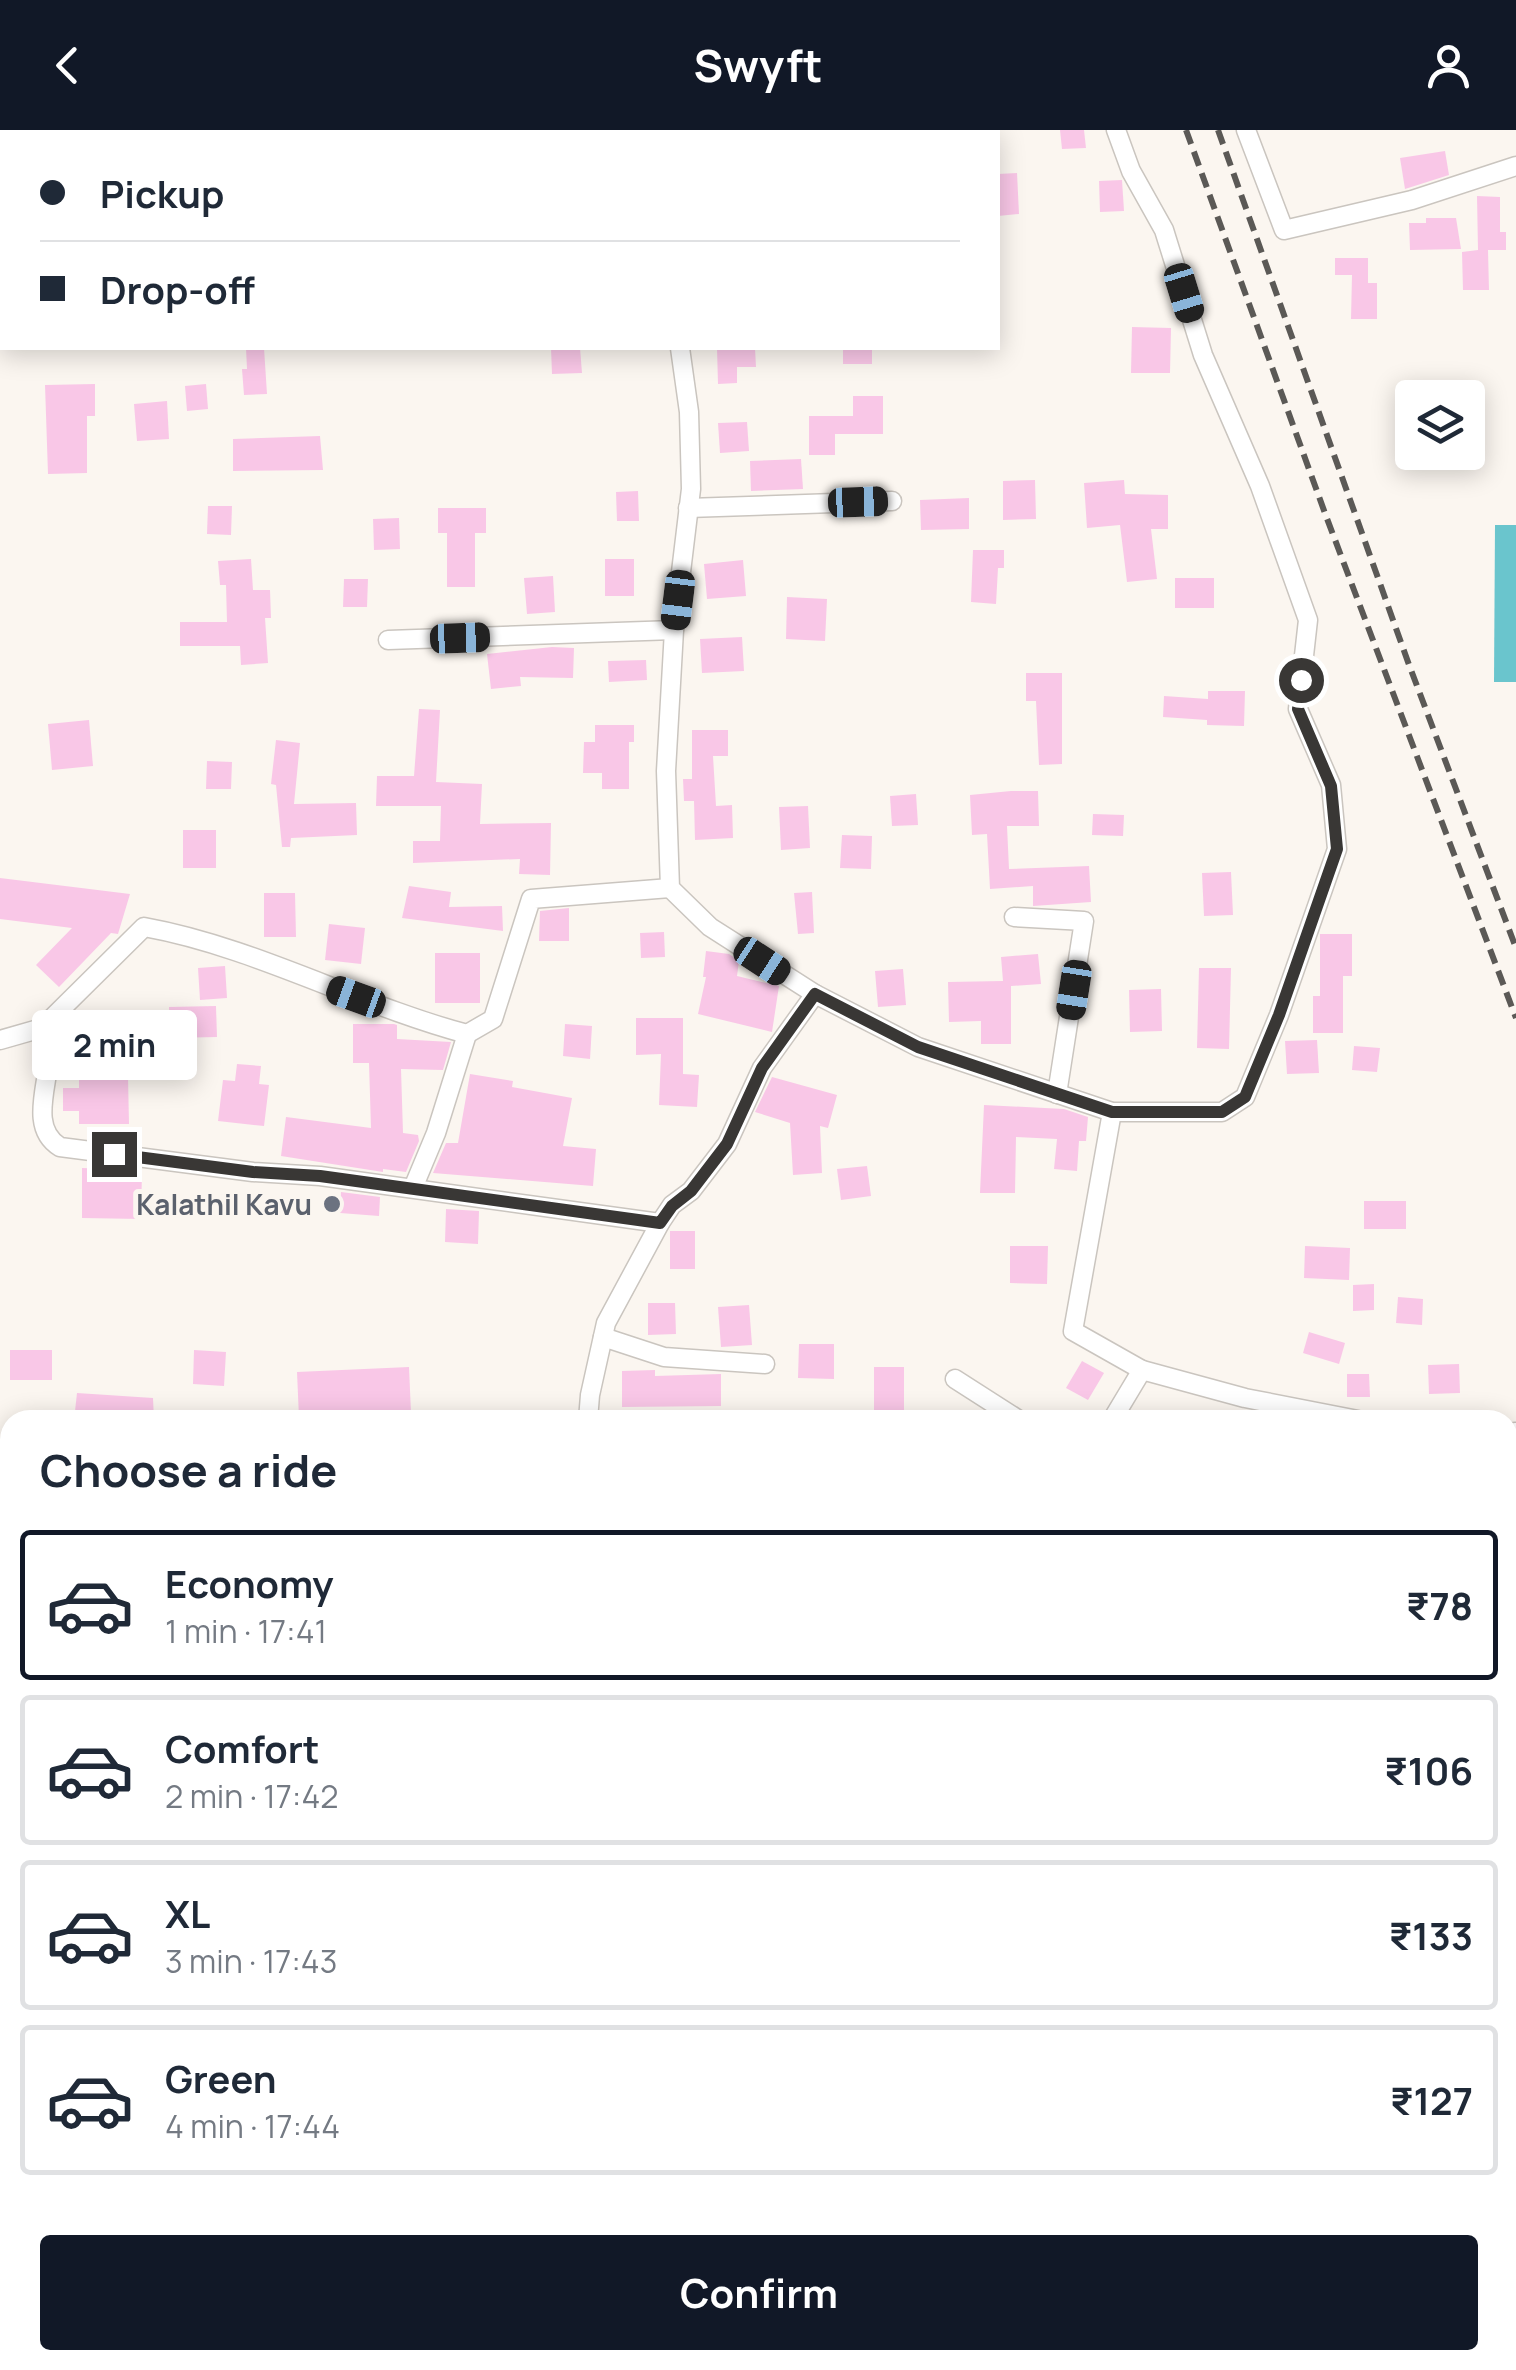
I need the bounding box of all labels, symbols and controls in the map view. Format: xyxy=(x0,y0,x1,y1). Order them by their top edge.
text: Swyft xyxy=(694,34,822,96)
icon: back xyxy=(40,38,95,93)
icon: person xyxy=(1421,38,1476,93)
text: Pickup xyxy=(100,167,224,219)
car xyxy=(1161,260,1207,326)
text: Drop-off xyxy=(100,263,255,315)
map controls xyxy=(1395,380,1485,470)
button: layers xyxy=(1395,380,1485,470)
car xyxy=(827,486,889,518)
car xyxy=(659,568,697,632)
car xyxy=(429,622,491,654)
route start xyxy=(1279,658,1324,703)
car xyxy=(729,932,795,990)
car xyxy=(1054,958,1094,1022)
car xyxy=(323,973,389,1021)
callout: 2 min xyxy=(32,1009,196,1079)
text: 2 min xyxy=(73,1023,156,1067)
route end xyxy=(92,1132,137,1177)
place label: Kalathil Kavu xyxy=(136,1185,312,1223)
marker: Kalathil Kavu xyxy=(321,1193,343,1215)
text: Choose a ride xyxy=(40,1439,337,1501)
text: Economy xyxy=(165,1557,334,1609)
icon: car xyxy=(45,1560,135,1650)
text: ₹78 xyxy=(1406,1579,1473,1631)
text: 1 min · 17:41 xyxy=(165,1609,327,1653)
text: Comfort xyxy=(165,1722,319,1774)
icon: car xyxy=(45,1725,135,1815)
text: ₹106 xyxy=(1384,1744,1473,1796)
text: 2 min · 17:42 xyxy=(165,1774,339,1818)
text: XL xyxy=(165,1887,210,1939)
icon: car xyxy=(45,1890,135,1980)
text: ₹133 xyxy=(1389,1909,1473,1961)
text: 3 min · 17:43 xyxy=(165,1939,337,1983)
text: Green xyxy=(165,2052,277,2104)
icon: car xyxy=(45,2055,135,2145)
text: ₹127 xyxy=(1390,2074,1473,2126)
text: 4 min · 17:44 xyxy=(165,2104,340,2148)
button: Confirm xyxy=(40,2235,1478,2350)

